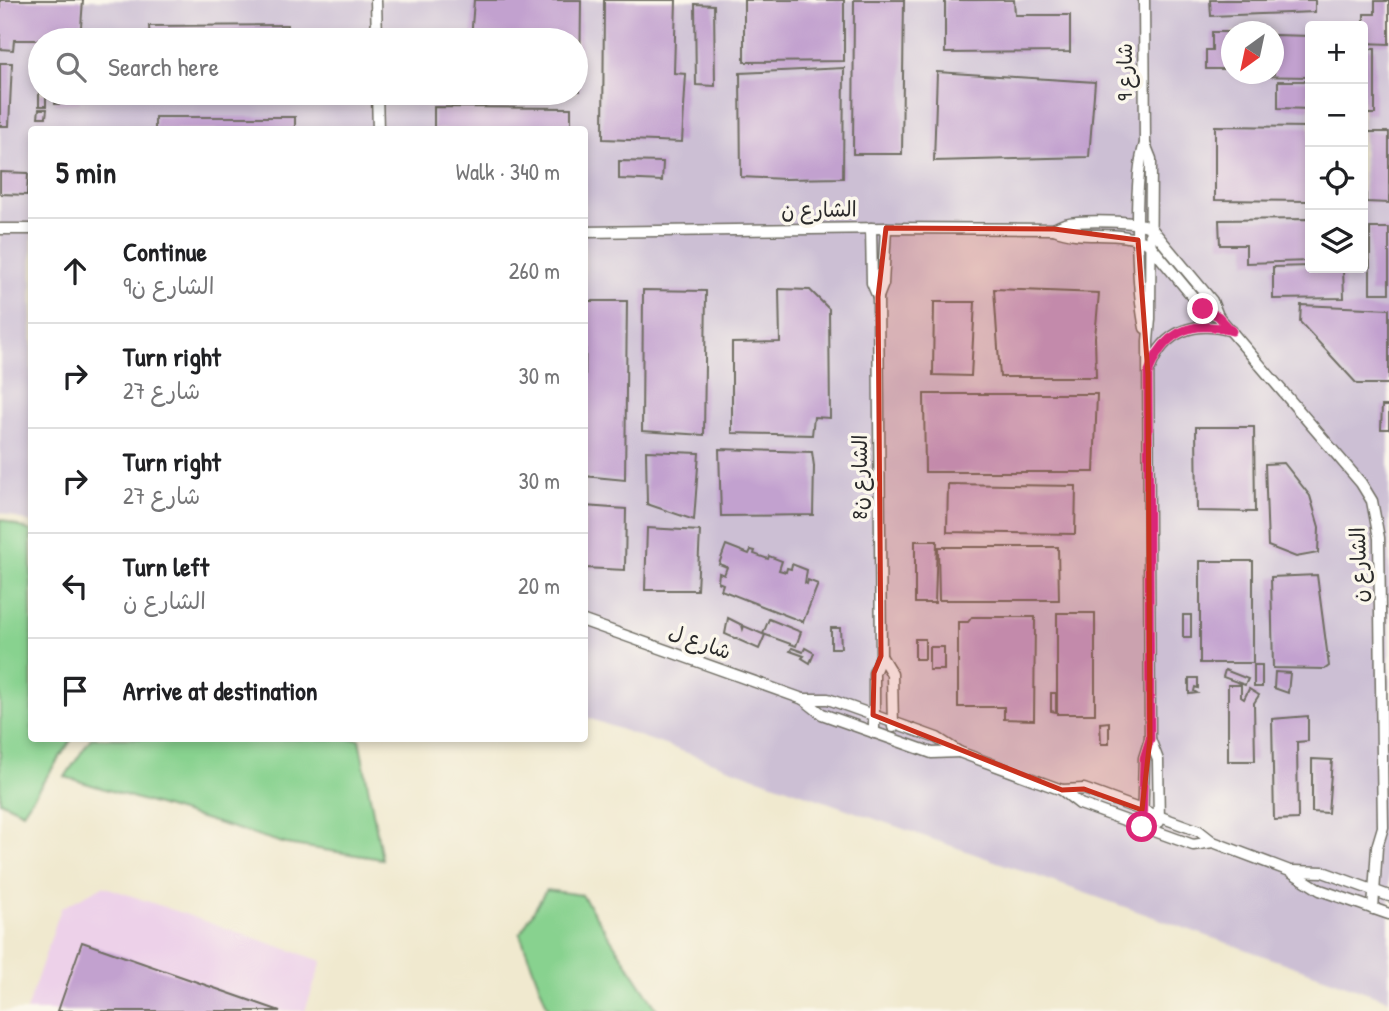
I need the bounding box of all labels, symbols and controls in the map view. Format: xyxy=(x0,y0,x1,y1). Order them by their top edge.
north arrow xyxy=(1221,21,1284,84)
map controls xyxy=(1305,21,1368,273)
button: + xyxy=(1305,21,1368,84)
search box xyxy=(28,28,588,105)
street label: شارع 9 xyxy=(1110,43,1140,101)
icon: search xyxy=(52,48,90,86)
text: Search here xyxy=(108,49,219,84)
button: − xyxy=(1305,84,1368,147)
button: locate xyxy=(1305,147,1368,210)
text: 5 min xyxy=(56,152,116,192)
text: Walk · 340 m xyxy=(456,156,560,187)
street label: الشارع ن xyxy=(781,194,857,225)
button: layers xyxy=(1305,210,1368,273)
text: Continue xyxy=(123,234,207,269)
icon: ahead xyxy=(56,252,94,290)
text: 260 m xyxy=(509,255,560,286)
text: الشارع ن9 xyxy=(123,270,214,301)
route end xyxy=(1187,293,1218,324)
text: Turn right xyxy=(123,339,221,374)
icon: right xyxy=(56,357,94,395)
text: 30 m xyxy=(518,360,560,391)
text: شارع 27 xyxy=(123,375,200,406)
street label: الشارع ن8 xyxy=(845,435,874,519)
text: Turn right xyxy=(123,444,221,479)
icon: right xyxy=(56,462,94,500)
text: 30 m xyxy=(518,465,560,496)
text: شارع 27 xyxy=(123,480,200,511)
street label: الشارع ن xyxy=(1343,527,1374,603)
text: Turn left xyxy=(123,549,209,584)
icon: left xyxy=(56,567,94,605)
text: 20 m xyxy=(518,570,560,601)
text: الشارع ن xyxy=(123,585,206,616)
street label: شارع ل xyxy=(665,617,735,667)
icon: arrive xyxy=(56,672,94,710)
text: Arrive at destination xyxy=(123,673,318,708)
route start xyxy=(1126,811,1157,842)

